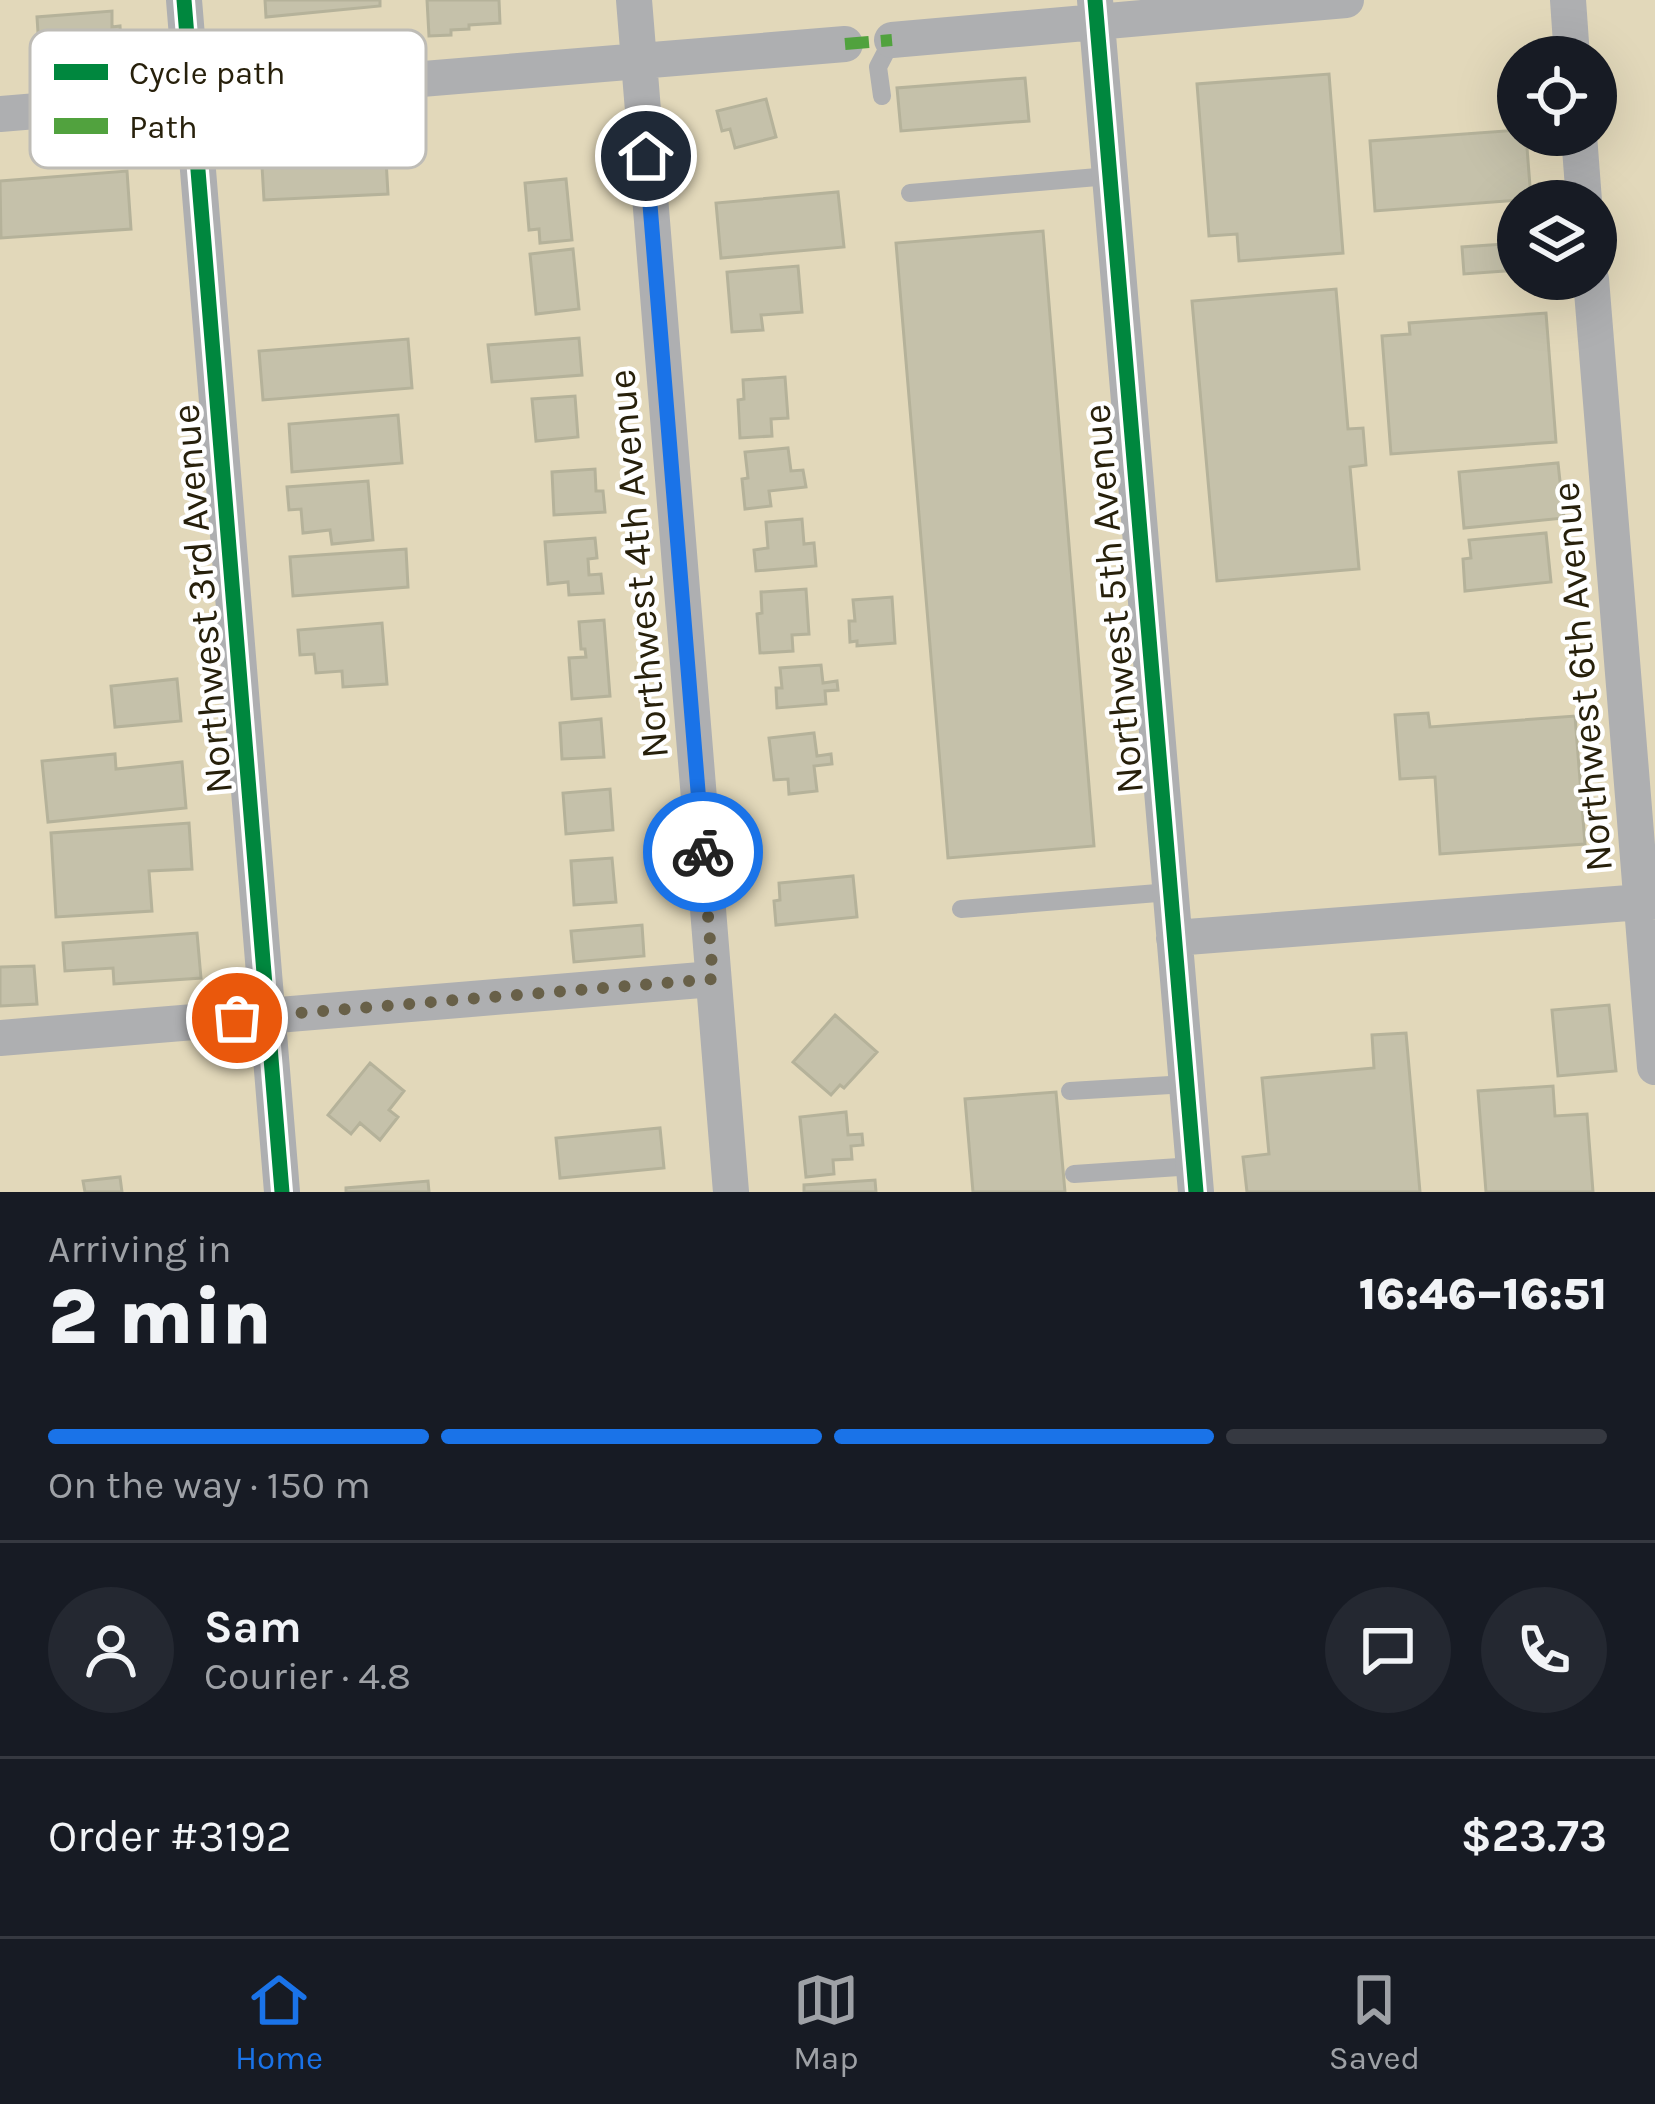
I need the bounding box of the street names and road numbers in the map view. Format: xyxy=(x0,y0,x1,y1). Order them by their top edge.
street label: Northwest 4th Avenue xyxy=(598,367,678,760)
street label: Northwest 3rd Avenue xyxy=(162,402,242,796)
street label: Northwest 5th Avenue xyxy=(1073,402,1153,796)
street label: Northwest 6th Avenue xyxy=(1542,480,1622,874)

